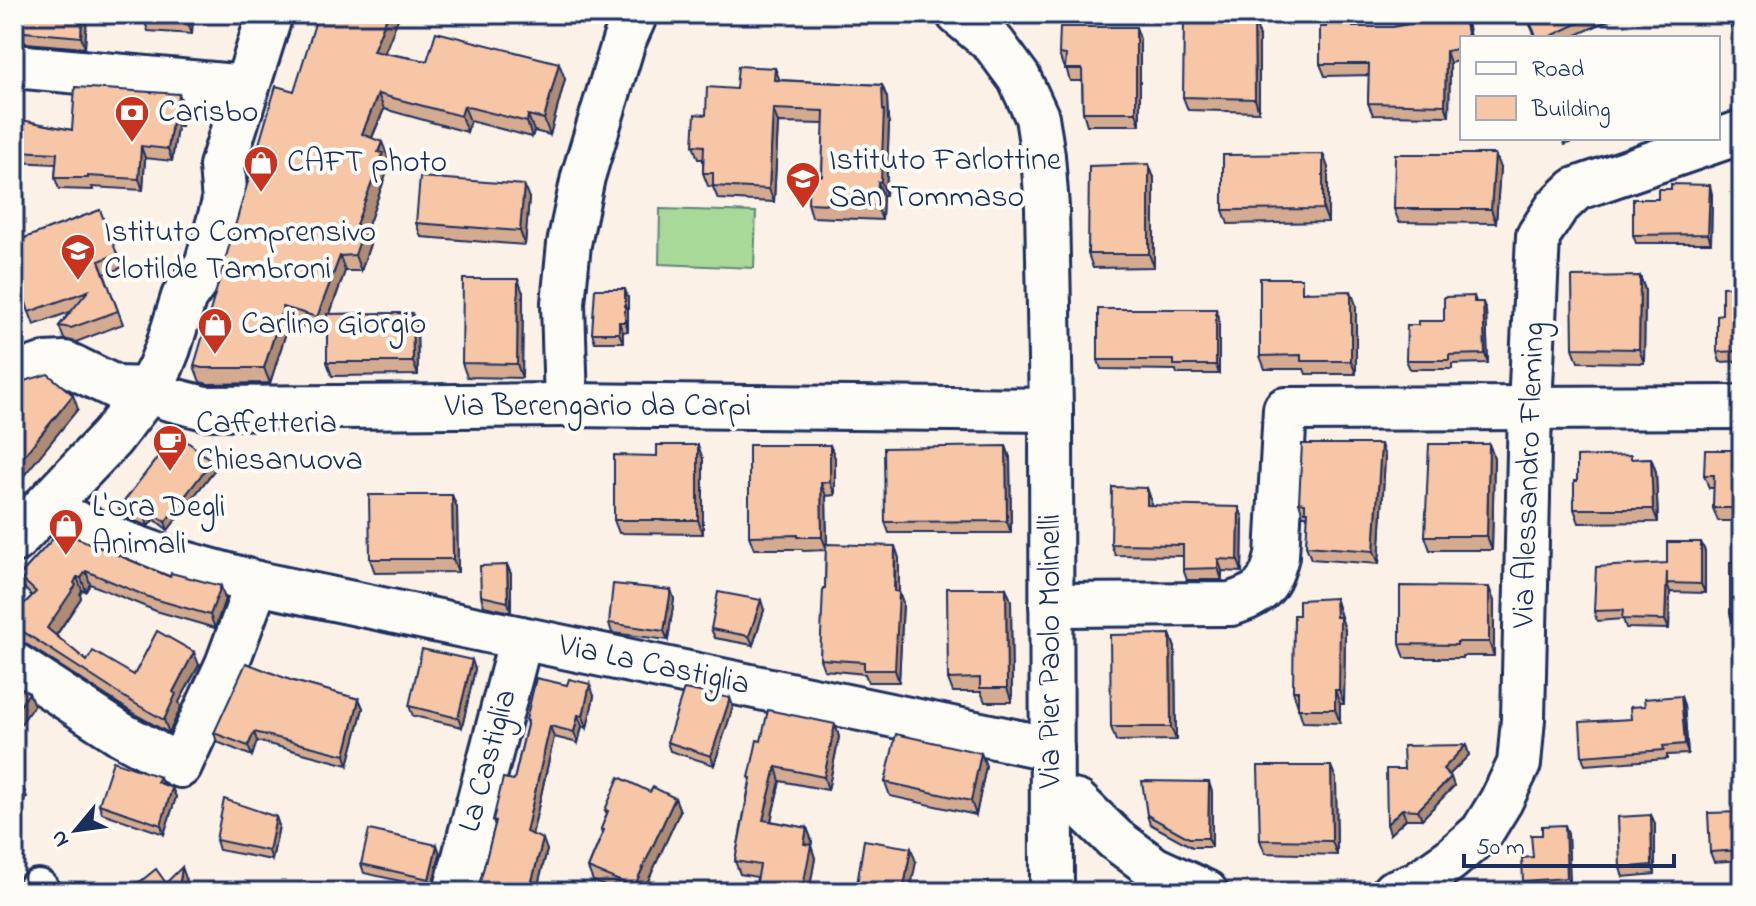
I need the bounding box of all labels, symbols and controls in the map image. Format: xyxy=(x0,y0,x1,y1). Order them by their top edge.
legend xyxy=(1460,36,1720,140)
text: Road xyxy=(1532,53,1585,88)
place label: Carisbo xyxy=(158,90,258,137)
text: Building xyxy=(1531,93,1611,128)
bank icon: Carisbo xyxy=(113,94,151,144)
place label: Istituto Farlottine San Tommaso xyxy=(829,138,1062,222)
place label: CAFT photo xyxy=(287,140,447,187)
shop icon: CAFT photo xyxy=(242,144,280,194)
school or university icon: Istituto Farlottine San Tommaso xyxy=(784,160,822,210)
place label: Istituto Comprensivo Clotilde Tambroni xyxy=(104,210,376,294)
school or university icon: Istituto Comprensivo Clotilde Tambroni xyxy=(59,232,97,282)
place label: Carlino Giorgio xyxy=(241,302,427,349)
shop icon: Carlino Giorgio xyxy=(196,306,234,356)
street label: Via Alessandro Fleming xyxy=(1501,321,1559,630)
street label: Via Berengario da Carpi xyxy=(444,384,751,431)
place label: Caffetteria Chiesanuova xyxy=(196,401,363,485)
cafe icon: Caffetteria Chiesanuova xyxy=(151,423,189,473)
place label: L'Ora Degli Animali xyxy=(92,485,225,569)
shop icon: L'Ora Degli Animali xyxy=(47,507,85,557)
street label: Via Pier Paolo Molinelli xyxy=(1028,514,1075,789)
street label: Via La Castiglia xyxy=(553,623,754,709)
street label: La Castiglia xyxy=(447,684,531,838)
north arrow xyxy=(36,790,116,870)
scale bar xyxy=(1464,818,1674,868)
text: N xyxy=(44,824,79,852)
text: 50 m xyxy=(1476,831,1525,866)

